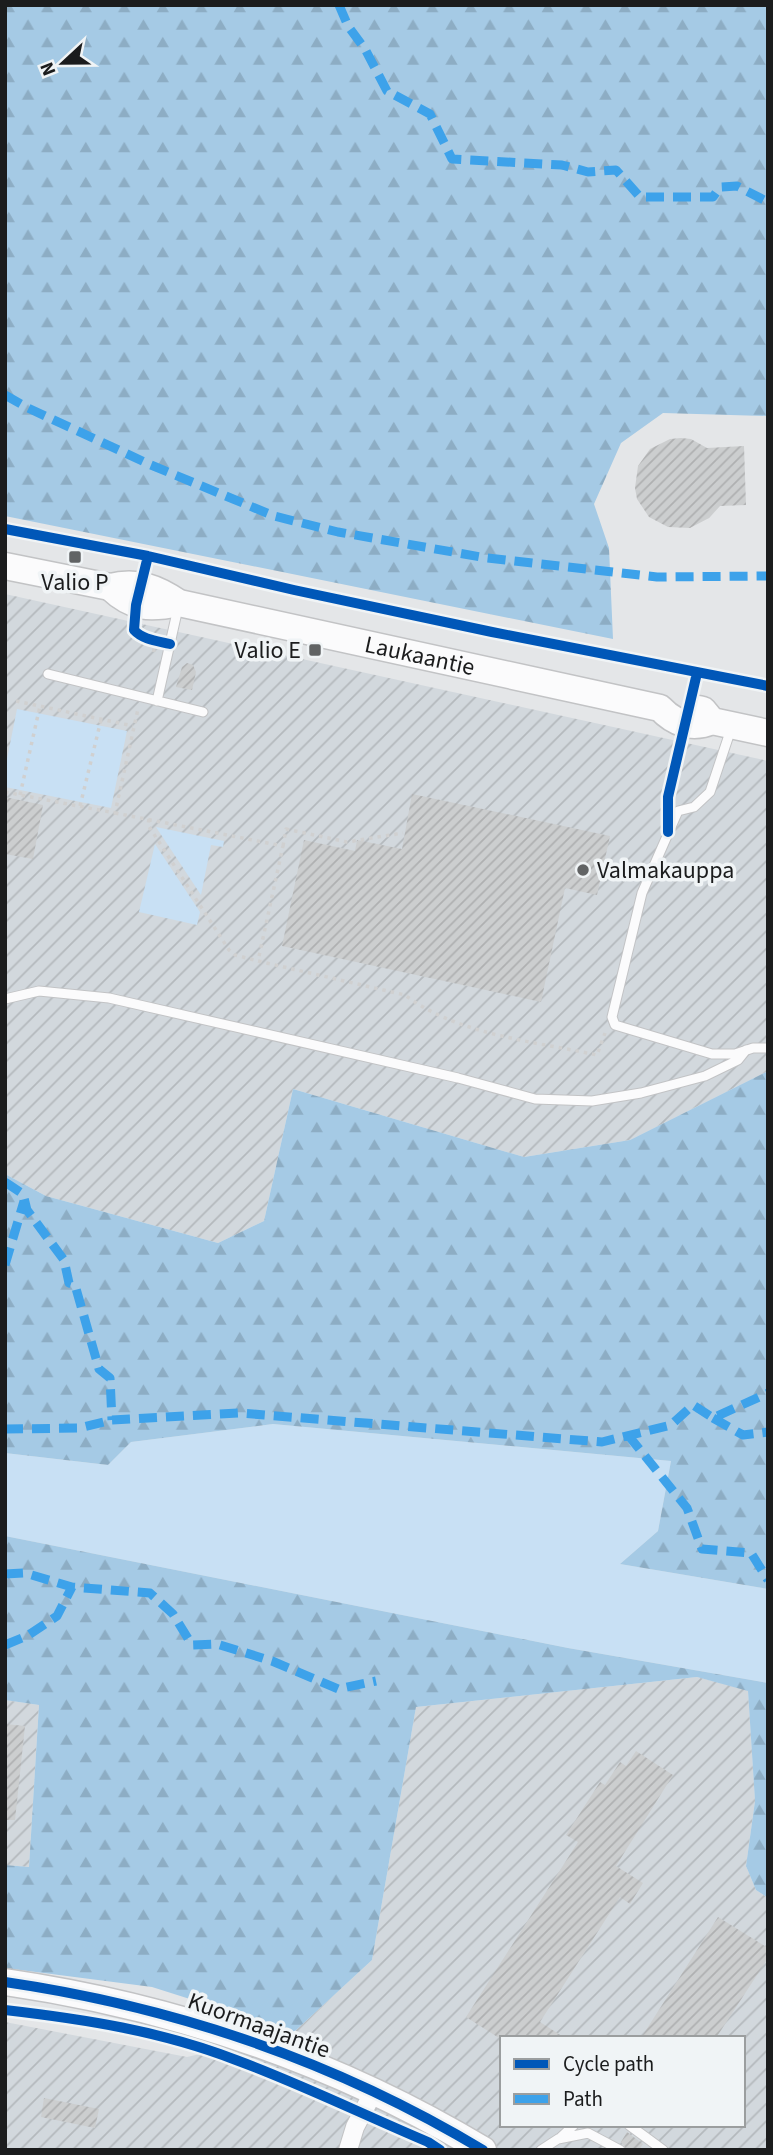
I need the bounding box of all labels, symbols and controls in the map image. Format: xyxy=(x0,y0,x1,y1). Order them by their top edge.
north arrow xyxy=(28,28,98,98)
text: N xyxy=(34,58,64,80)
marker: Valio P xyxy=(67,549,83,565)
place label: Valio P xyxy=(41,565,109,600)
street label: Laukaantie xyxy=(361,627,478,685)
place label: Valio E xyxy=(235,633,301,668)
marker: Valio E xyxy=(307,642,323,658)
place label: Valmakauppa xyxy=(597,853,734,888)
marker: Valmakauppa xyxy=(575,862,591,878)
street label: Kuormaajantie xyxy=(183,1984,335,2067)
legend xyxy=(500,2036,745,2127)
text: Cycle path xyxy=(563,2049,654,2079)
text: Path xyxy=(563,2084,603,2114)

